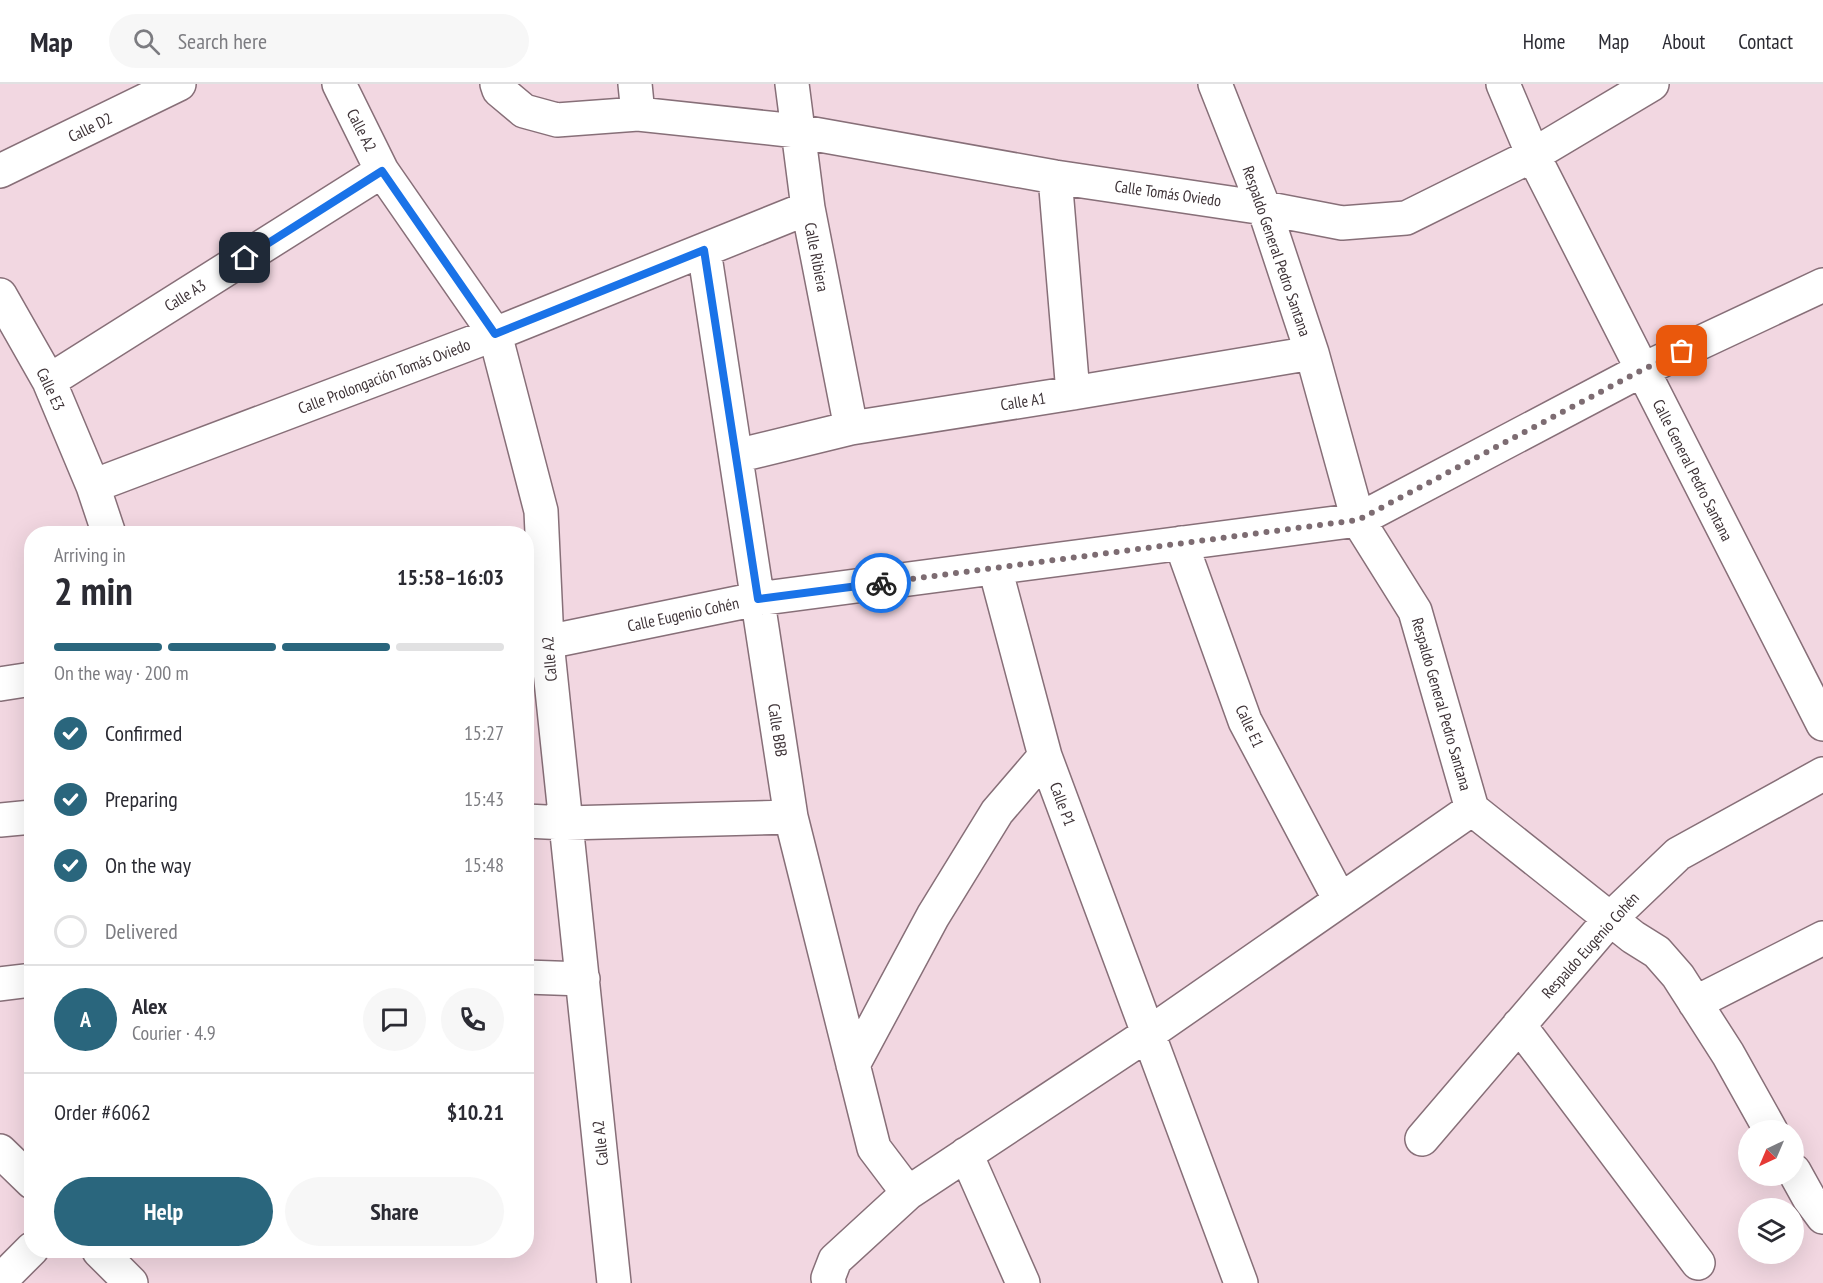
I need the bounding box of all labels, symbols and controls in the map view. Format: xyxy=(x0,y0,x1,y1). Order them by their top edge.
search box xyxy=(109,14,529,68)
text: Map xyxy=(30,23,73,60)
icon: search xyxy=(130,25,163,58)
text: Search here xyxy=(178,27,267,55)
text: Home xyxy=(1523,28,1565,55)
text: Map xyxy=(1598,28,1629,55)
text: About xyxy=(1662,28,1705,55)
text: Contact xyxy=(1738,28,1793,55)
street label: Calle A2 xyxy=(343,105,381,155)
street label: Calle D2 xyxy=(65,108,115,146)
street label: Respaldo General Pedro Santana xyxy=(1238,163,1316,339)
street label: Calle Tomás Oviedo xyxy=(1113,176,1223,210)
street label: Calle Ribiera xyxy=(801,221,833,293)
pin xyxy=(219,232,270,283)
icon: home xyxy=(228,241,261,274)
street label: Calle A3 xyxy=(160,275,210,315)
pin xyxy=(1656,325,1707,376)
street label: Calle Prolongación Tomás Oviedo xyxy=(295,334,473,418)
icon: bag xyxy=(1665,334,1698,367)
street label: Calle E3 xyxy=(32,364,70,414)
street label: Calle A1 xyxy=(999,388,1047,414)
street label: Calle General Pedro Santana xyxy=(1649,396,1737,544)
text: Arriving in xyxy=(54,542,126,568)
courier xyxy=(851,553,911,613)
text: 15:58–16:03 xyxy=(397,563,504,591)
text: 2 min xyxy=(54,565,133,616)
icon: bike xyxy=(865,567,898,600)
street label: Calle Eugenio Cohén xyxy=(625,592,741,636)
street label: Respaldo General Pedro Santana xyxy=(1408,615,1476,793)
street label: Calle A2 xyxy=(537,636,561,682)
text: On the way · 200 m xyxy=(54,660,189,686)
street label: Calle E1 xyxy=(1231,701,1269,751)
street label: Calle BBB xyxy=(764,702,792,758)
icon: check xyxy=(54,717,87,750)
text: Confirmed xyxy=(105,719,182,747)
text: 15:27 xyxy=(464,720,504,746)
street label: Calle P1 xyxy=(1046,779,1080,829)
icon: check xyxy=(54,783,87,816)
text: Preparing xyxy=(105,785,178,813)
text: 15:43 xyxy=(464,786,504,812)
icon: check xyxy=(54,849,87,882)
text: On the way xyxy=(105,851,191,879)
text: 15:48 xyxy=(464,852,504,878)
street label: Respaldo Eugenio Cohén xyxy=(1537,888,1643,1002)
text: Delivered xyxy=(105,917,178,945)
button: chat xyxy=(363,988,426,1051)
button: phone xyxy=(441,988,504,1051)
text: Alex xyxy=(132,992,167,1020)
text: A xyxy=(80,1005,91,1033)
text: Courier · 4.9 xyxy=(132,1020,216,1046)
text: Order #6062 xyxy=(54,1098,151,1126)
text: $10.21 xyxy=(447,1098,504,1126)
street label: Calle A2 xyxy=(588,1119,612,1167)
north arrow xyxy=(1738,1120,1804,1186)
map controls xyxy=(1738,1120,1804,1264)
button: Help xyxy=(54,1177,273,1246)
button: Share xyxy=(285,1177,504,1246)
button: layers xyxy=(1738,1198,1804,1264)

